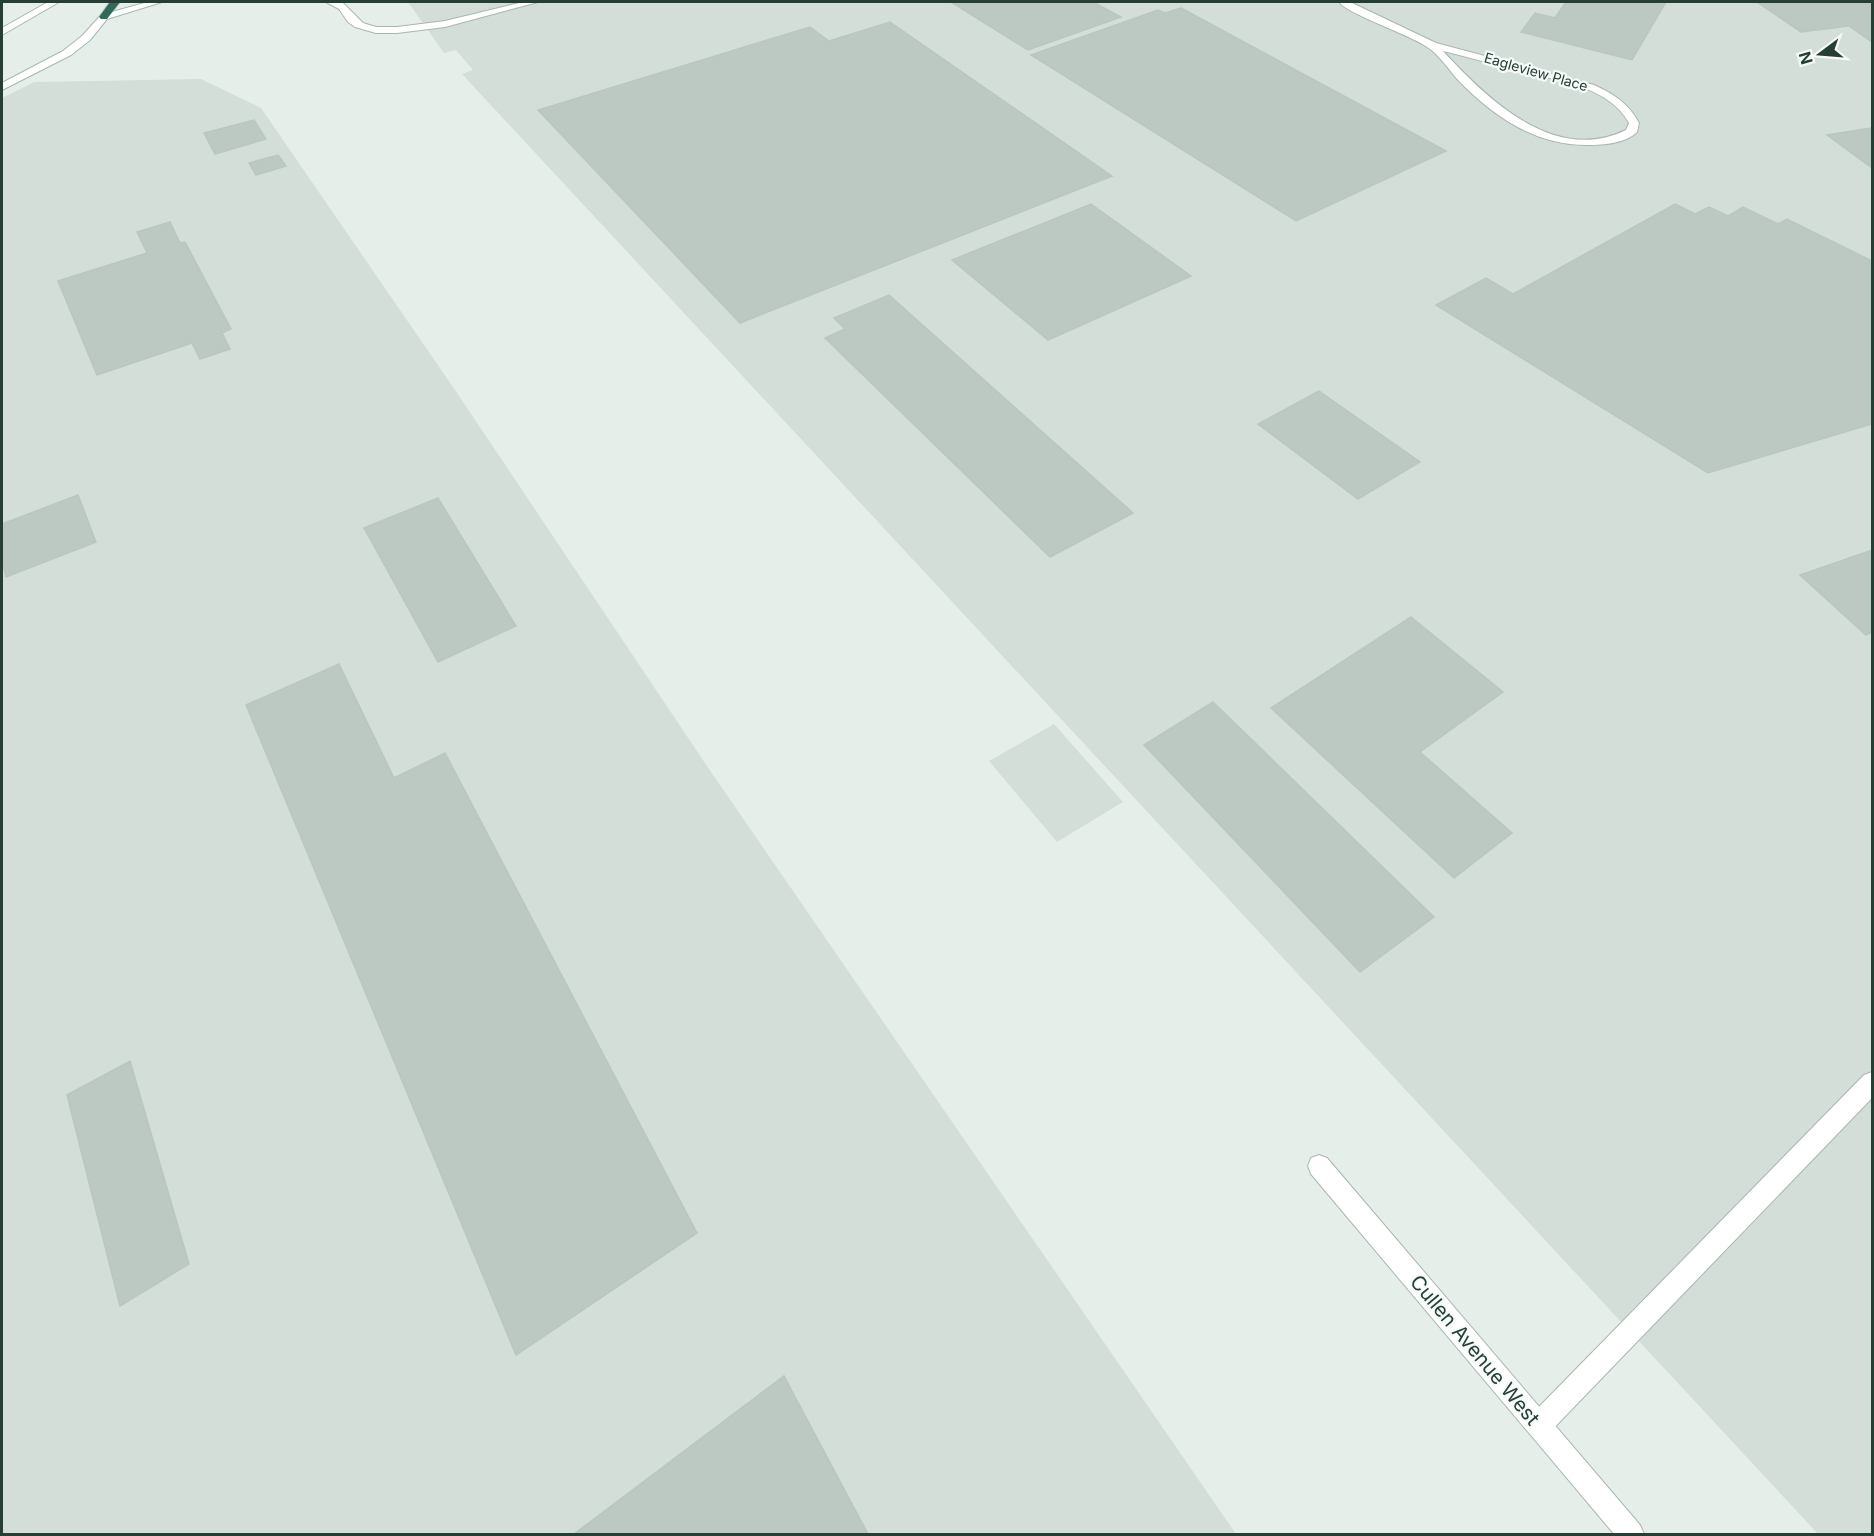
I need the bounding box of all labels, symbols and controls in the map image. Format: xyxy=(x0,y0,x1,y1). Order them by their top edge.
north arrow xyxy=(1790,24,1850,84)
street label: Eagleview Place xyxy=(1482,49,1590,94)
text: N xyxy=(1794,50,1817,67)
street label: Cullen Avenue West xyxy=(1405,1270,1545,1430)

